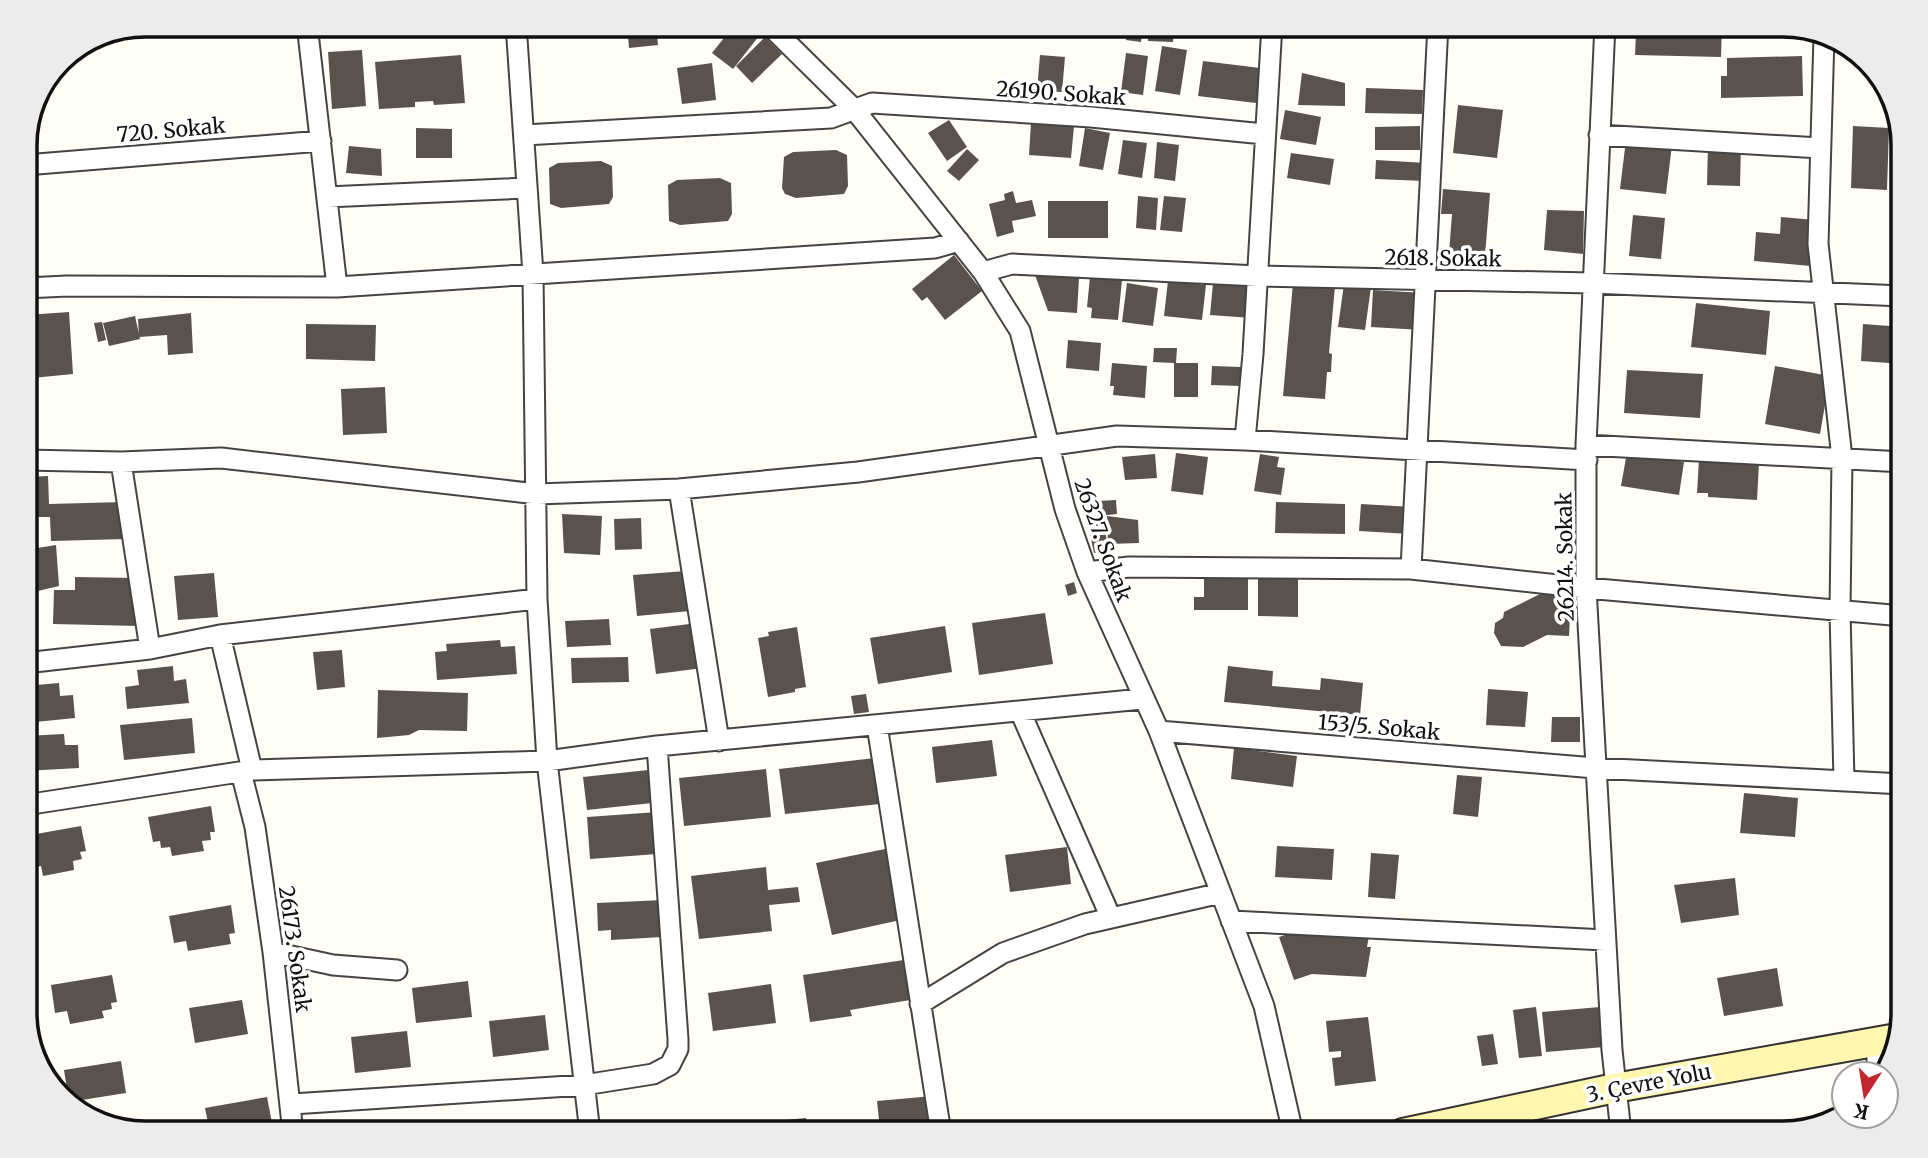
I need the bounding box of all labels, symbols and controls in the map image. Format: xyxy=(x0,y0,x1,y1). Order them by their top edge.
street label: 26190. Sokak xyxy=(995,75,1127,111)
street label: 720. Sokak xyxy=(115,112,227,148)
street label: 2618. Sokak xyxy=(1384,243,1503,273)
street label: 26327. Sokak xyxy=(1068,475,1138,606)
street label: 26214. Sokak xyxy=(1550,491,1580,622)
street label: 153/5. Sokak xyxy=(1317,708,1442,746)
street label: 26173. Sokak xyxy=(273,884,317,1015)
street label: 3. Çevre Yolu xyxy=(1584,1058,1714,1108)
north arrow xyxy=(1830,1060,1900,1130)
text: K xyxy=(1851,1098,1871,1125)

